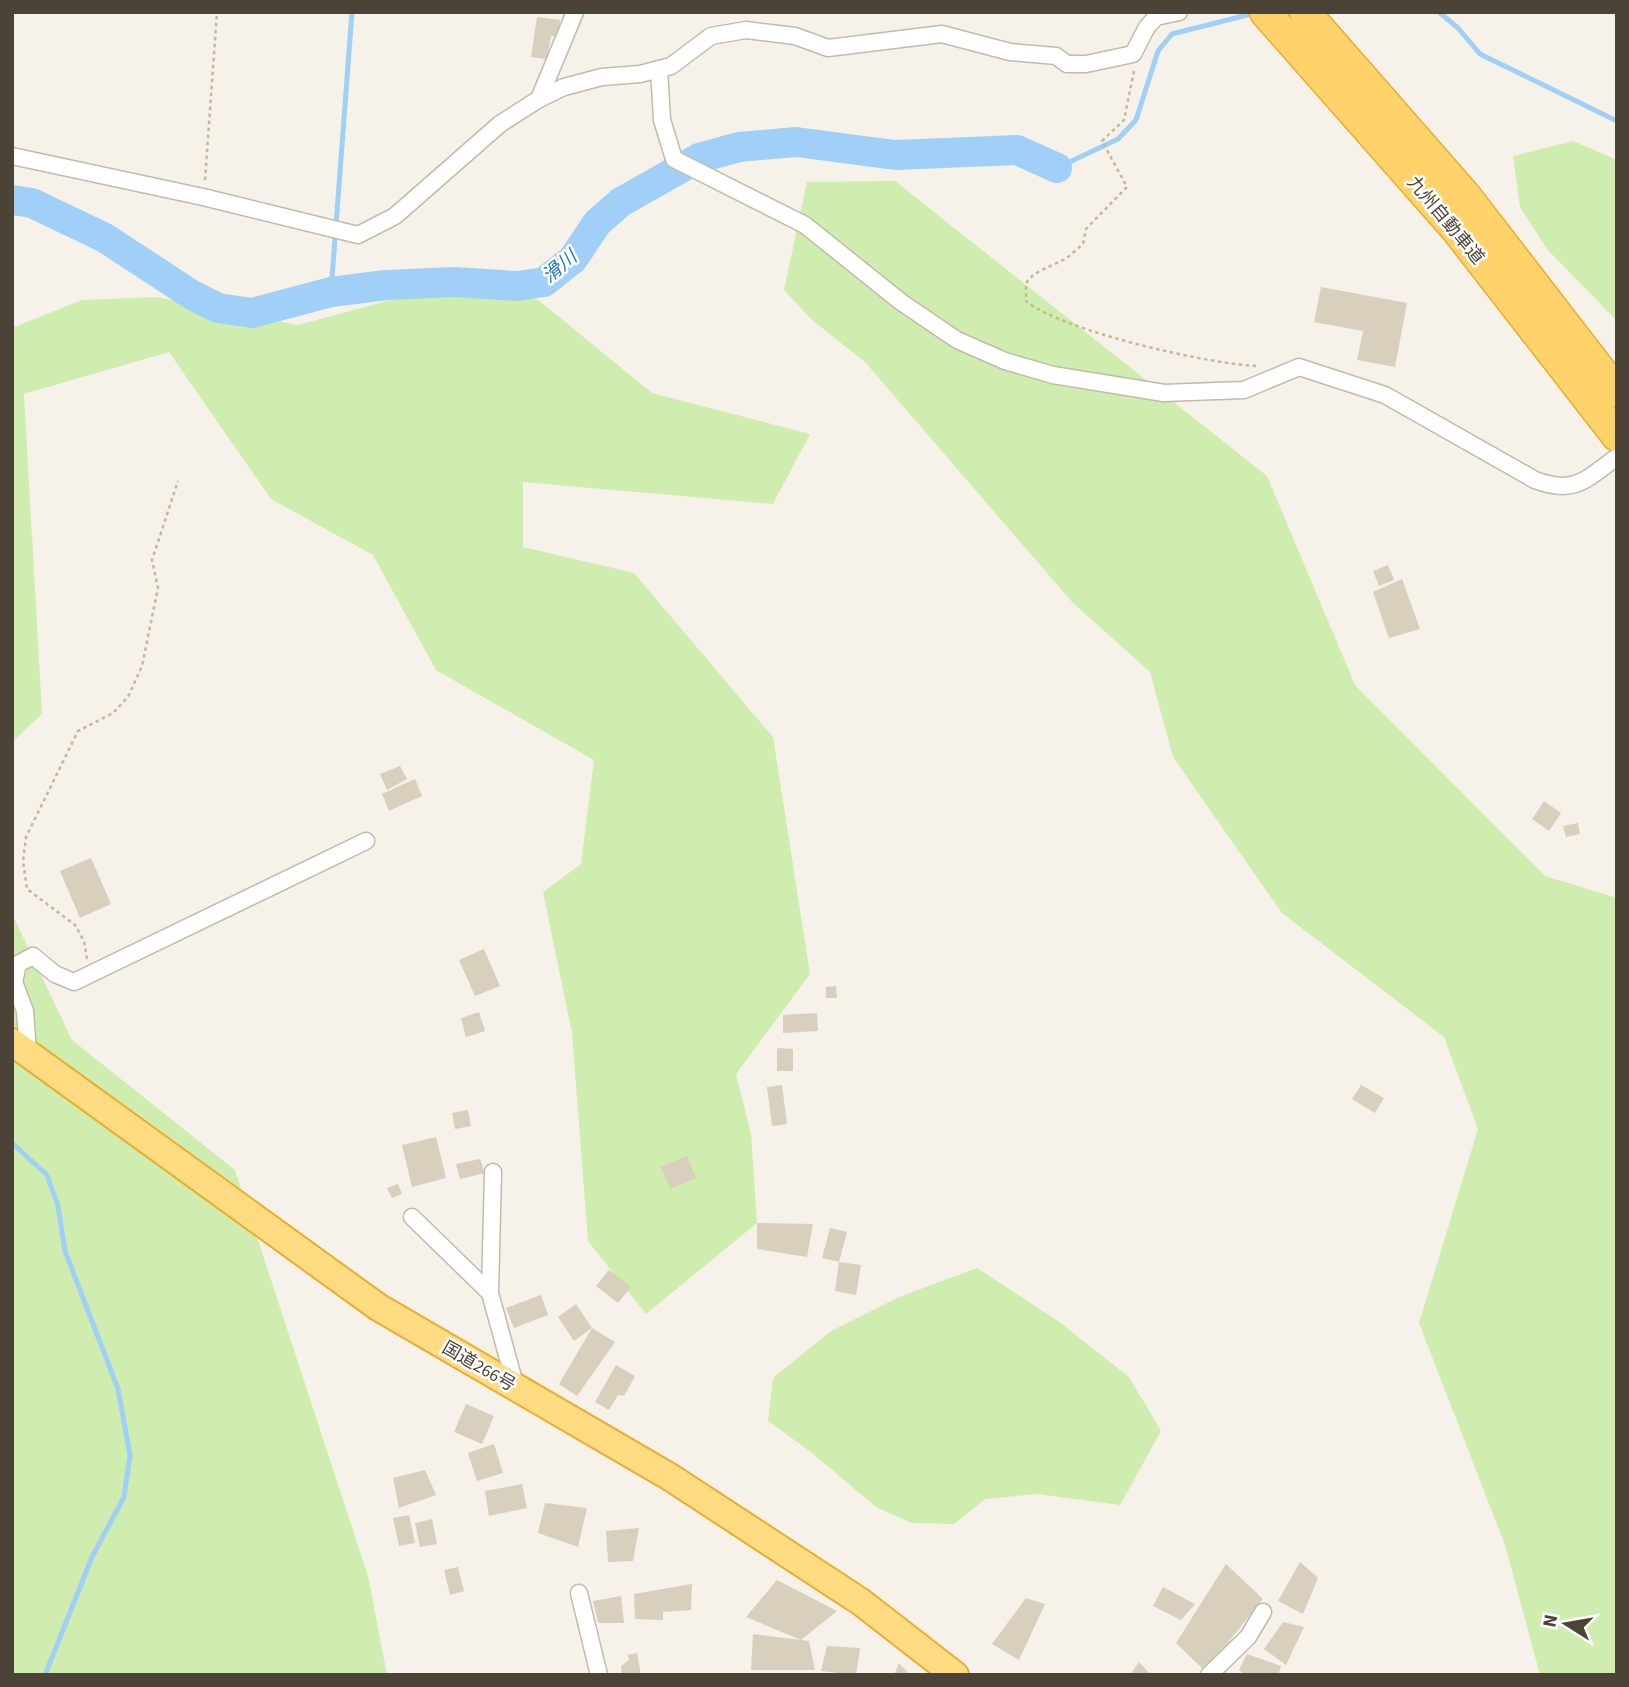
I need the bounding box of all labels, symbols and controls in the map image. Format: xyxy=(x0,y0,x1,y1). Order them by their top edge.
street label: 九州自動車道 xyxy=(1401,171,1490,270)
water label: 滑川 xyxy=(537,243,585,290)
street label: 国道266号 xyxy=(437,1335,520,1397)
north arrow xyxy=(1531,1589,1601,1659)
text: N xyxy=(1536,1612,1565,1630)

